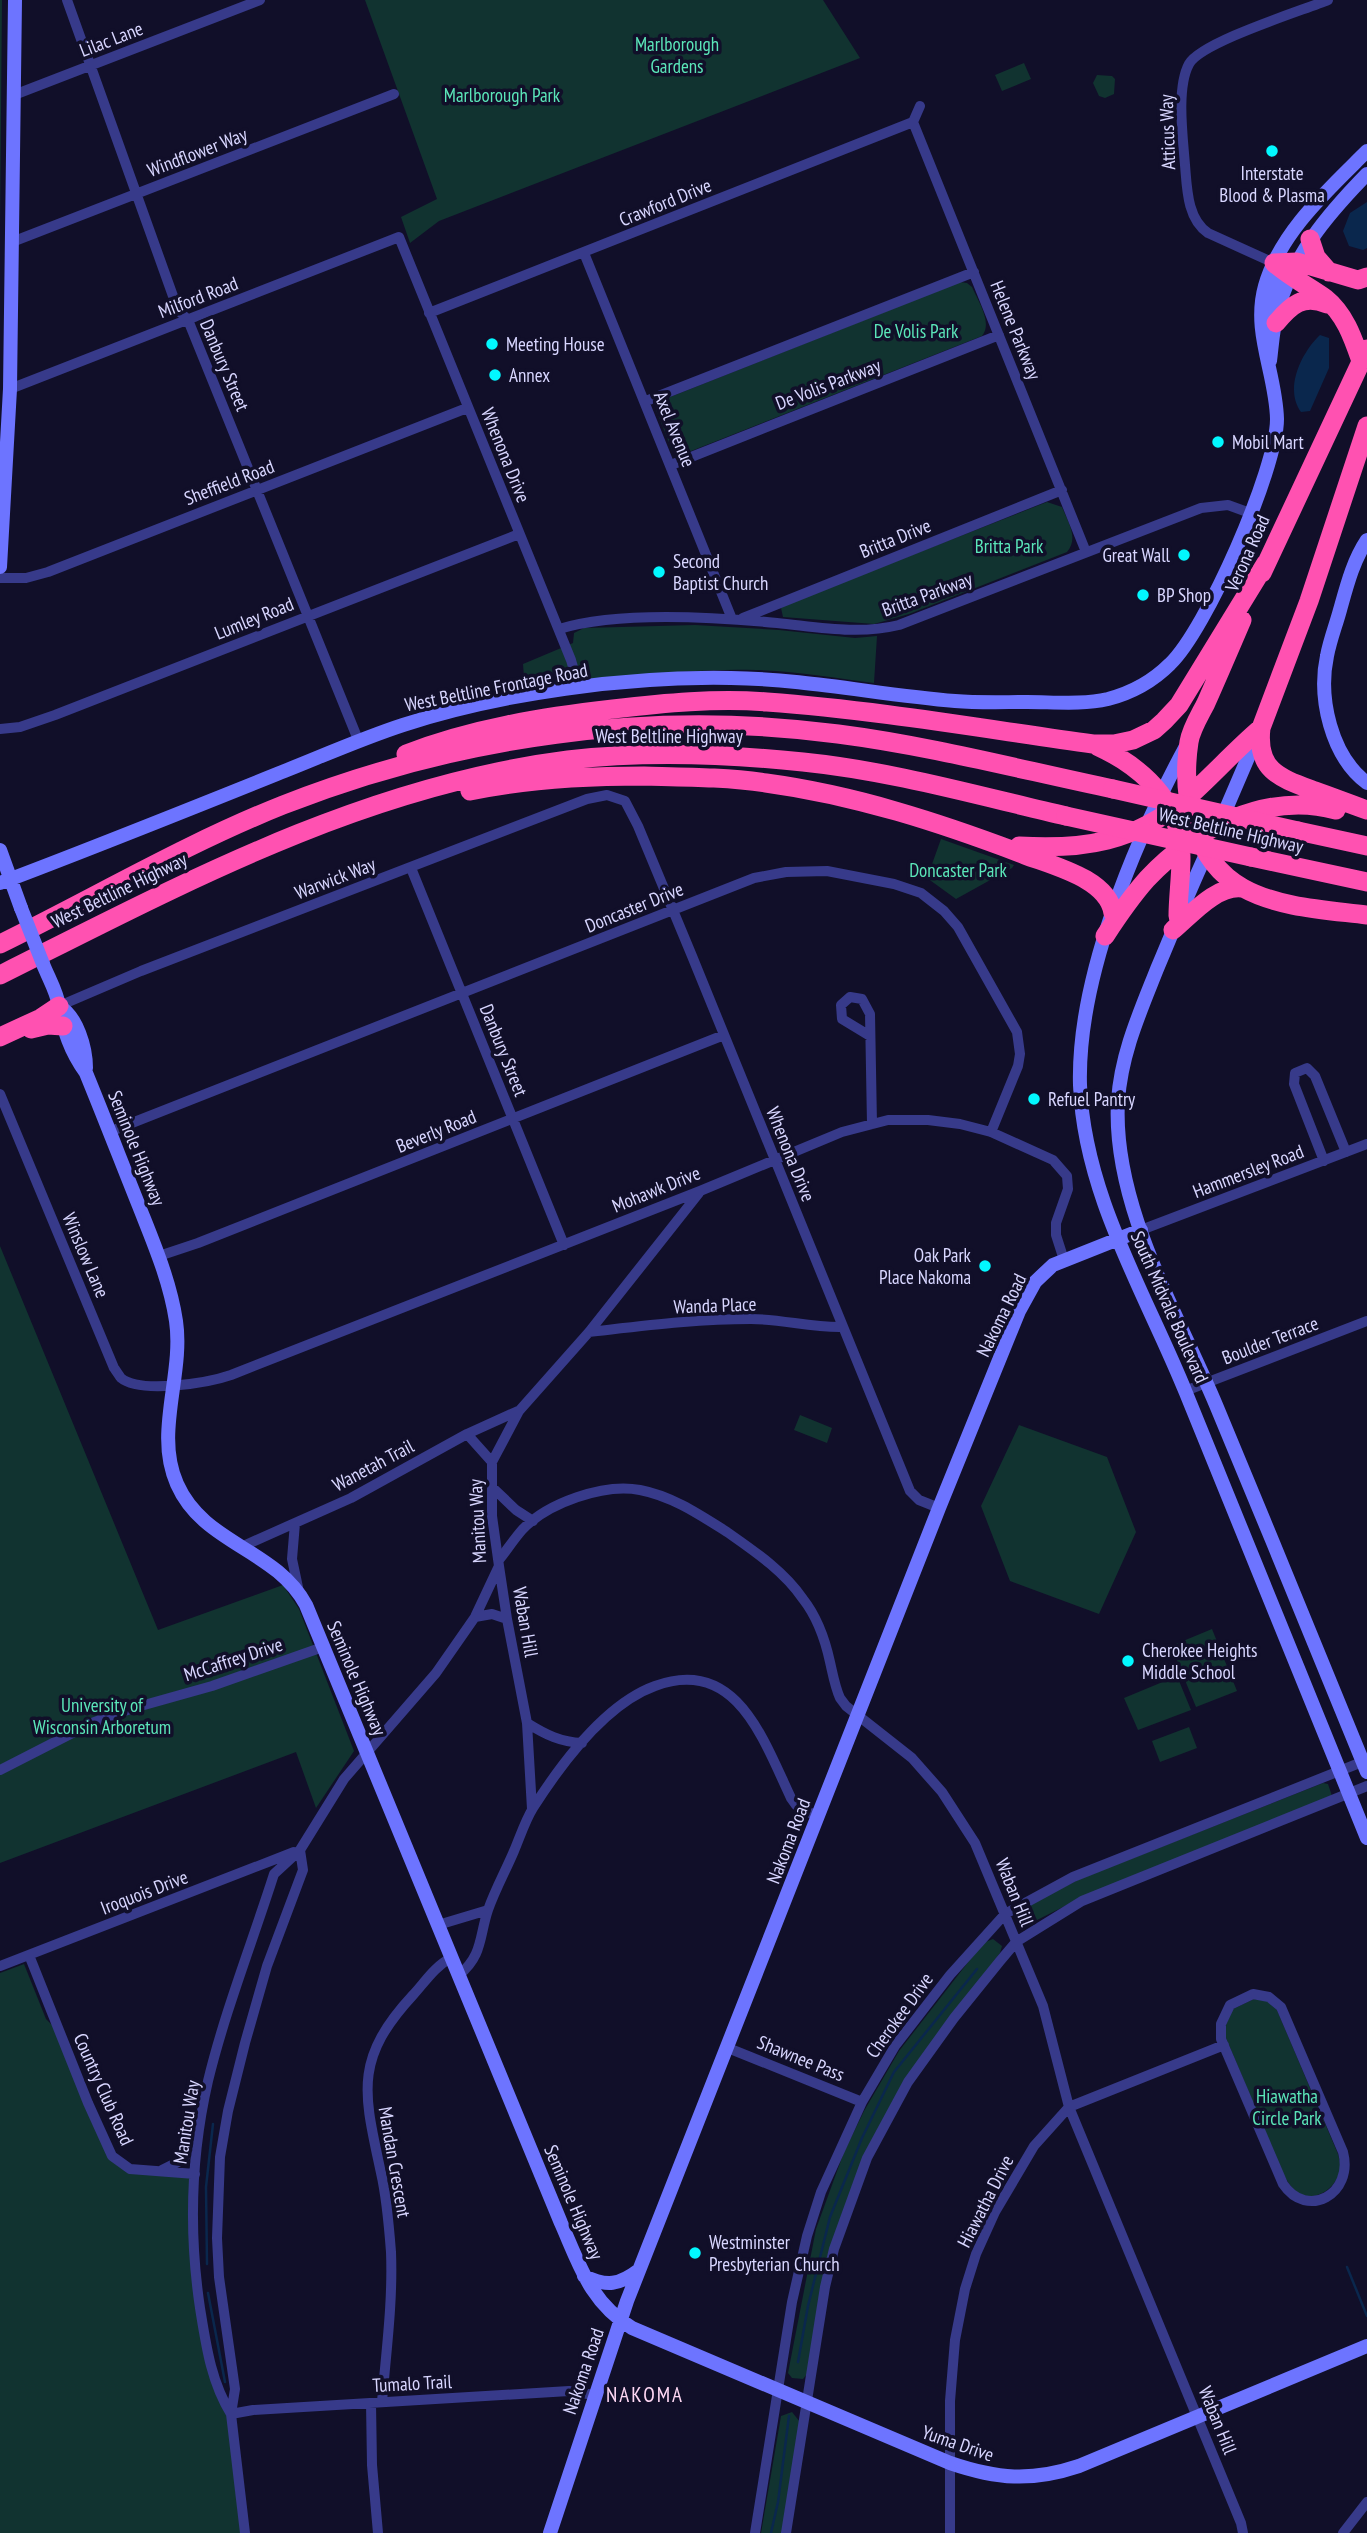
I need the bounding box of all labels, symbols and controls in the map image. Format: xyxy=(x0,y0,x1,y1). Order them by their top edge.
street label: Lilac Lane xyxy=(76,16,146,62)
park label: Marlborough Gardens xyxy=(635,32,719,78)
park label: Marlborough Park xyxy=(444,83,561,107)
street label: Atticus Way xyxy=(1154,93,1180,170)
street label: Windflower Way xyxy=(144,122,251,182)
marker: Interstate Blood & Plasma xyxy=(1264,143,1280,159)
place label: Interstate Blood & Plasma xyxy=(1219,161,1325,207)
street label: Crawford Drive xyxy=(615,173,715,231)
street label: Milford Road xyxy=(155,271,241,323)
street label: Helene Parkway xyxy=(985,277,1047,384)
street label: Danbury Street xyxy=(195,315,255,415)
park label: De Volis Park xyxy=(874,319,959,343)
place label: Meeting House xyxy=(506,332,605,356)
marker: Meeting House xyxy=(484,336,500,352)
street label: De Volis Parkway xyxy=(772,353,885,415)
place label: Annex xyxy=(509,363,550,387)
marker: Annex xyxy=(487,367,503,383)
street label: Axel Avenue xyxy=(649,388,701,471)
street label: Whenona Drive xyxy=(476,404,536,506)
place label: Mobil Mart xyxy=(1232,430,1305,454)
marker: Mobil Mart xyxy=(1210,434,1226,450)
street label: Sheffield Road xyxy=(181,454,277,510)
street label: Verona Road xyxy=(1219,511,1275,596)
street label: Britta Drive xyxy=(856,513,934,563)
park label: Britta Park xyxy=(975,534,1044,558)
place label: Great Wall xyxy=(1102,543,1171,567)
marker: Great Wall xyxy=(1176,547,1192,563)
place label: Second Baptist Church xyxy=(673,549,768,595)
marker: Second Baptist Church xyxy=(651,564,667,580)
street label: Britta Parkway xyxy=(878,566,976,621)
place label: BP Shop xyxy=(1157,583,1211,607)
marker: BP Shop xyxy=(1135,587,1151,603)
street label: Lumley Road xyxy=(211,591,297,645)
street label: West Beltline Frontage Road xyxy=(403,657,589,717)
street label: West Beltline Highway xyxy=(595,724,744,748)
street label: West Beltline Highway xyxy=(1156,802,1306,858)
street label: West Beltline Highway xyxy=(47,846,191,933)
street label: Warwick Way xyxy=(291,851,380,904)
park label: Doncaster Park xyxy=(909,858,1007,882)
street label: Doncaster Drive xyxy=(581,876,687,938)
street label: Danbury Street xyxy=(475,1000,534,1100)
street label: Seminole Highway xyxy=(103,1087,171,1210)
place label: Refuel Pantry xyxy=(1048,1087,1136,1111)
marker: Refuel Pantry xyxy=(1026,1091,1042,1107)
street label: Whenona Drive xyxy=(761,1103,821,1205)
street label: Beverly Road xyxy=(392,1104,480,1158)
street label: Hammersley Road xyxy=(1189,1139,1307,1203)
street label: Mohawk Drive xyxy=(608,1160,704,1218)
street label: Winslow Lane xyxy=(57,1209,115,1301)
street label: South Midvale Boulevard xyxy=(1126,1227,1214,1387)
place label: Oak Park Place Nakoma xyxy=(879,1243,972,1289)
marker: Oak Park Place Nakoma xyxy=(977,1258,993,1274)
street label: Nakoma Road xyxy=(971,1269,1031,1361)
street label: Wanda Place xyxy=(673,1292,757,1318)
street label: Boulder Terrace xyxy=(1218,1311,1322,1369)
street label: Wanetah Trail xyxy=(328,1433,418,1496)
street label: Manitou Way xyxy=(463,1477,491,1564)
street label: Waban Hill xyxy=(508,1585,544,1660)
street label: Seminole Highway xyxy=(322,1617,392,1740)
street label: McCaffrey Drive xyxy=(181,1632,286,1686)
place label: Cherokee Heights Middle School xyxy=(1142,1638,1257,1684)
marker: Cherokee Heights Middle School xyxy=(1120,1653,1136,1669)
park label: University of Wisconsin Arboretum xyxy=(33,1693,171,1739)
street label: Nakoma Road xyxy=(761,1795,815,1887)
street label: Waban Hill xyxy=(991,1855,1040,1930)
street label: Iroquois Drive xyxy=(97,1864,191,1920)
street label: Cherokee Drive xyxy=(860,1968,938,2062)
street label: Country Club Road xyxy=(69,2029,139,2149)
street label: Shawnee Pass xyxy=(754,2030,848,2086)
street label: Manitou Way xyxy=(168,2078,205,2166)
park label: Hiawatha Circle Park xyxy=(1252,2084,1322,2130)
street label: Mandan Crescent xyxy=(373,2105,417,2220)
street label: Seminole Highway xyxy=(539,2141,609,2264)
street label: Hiawatha Drive xyxy=(952,2151,1019,2251)
place label: Westminster Presbyterian Church xyxy=(709,2230,840,2276)
marker: Westminster Presbyterian Church xyxy=(687,2245,703,2261)
street label: Nakoma Road xyxy=(557,2325,609,2417)
street label: Tumalo Trail xyxy=(372,2369,453,2397)
district label: NAKOMA xyxy=(606,2381,684,2408)
street label: Waban Hill xyxy=(1194,2383,1243,2458)
street label: Yuma Drive xyxy=(919,2420,997,2466)

